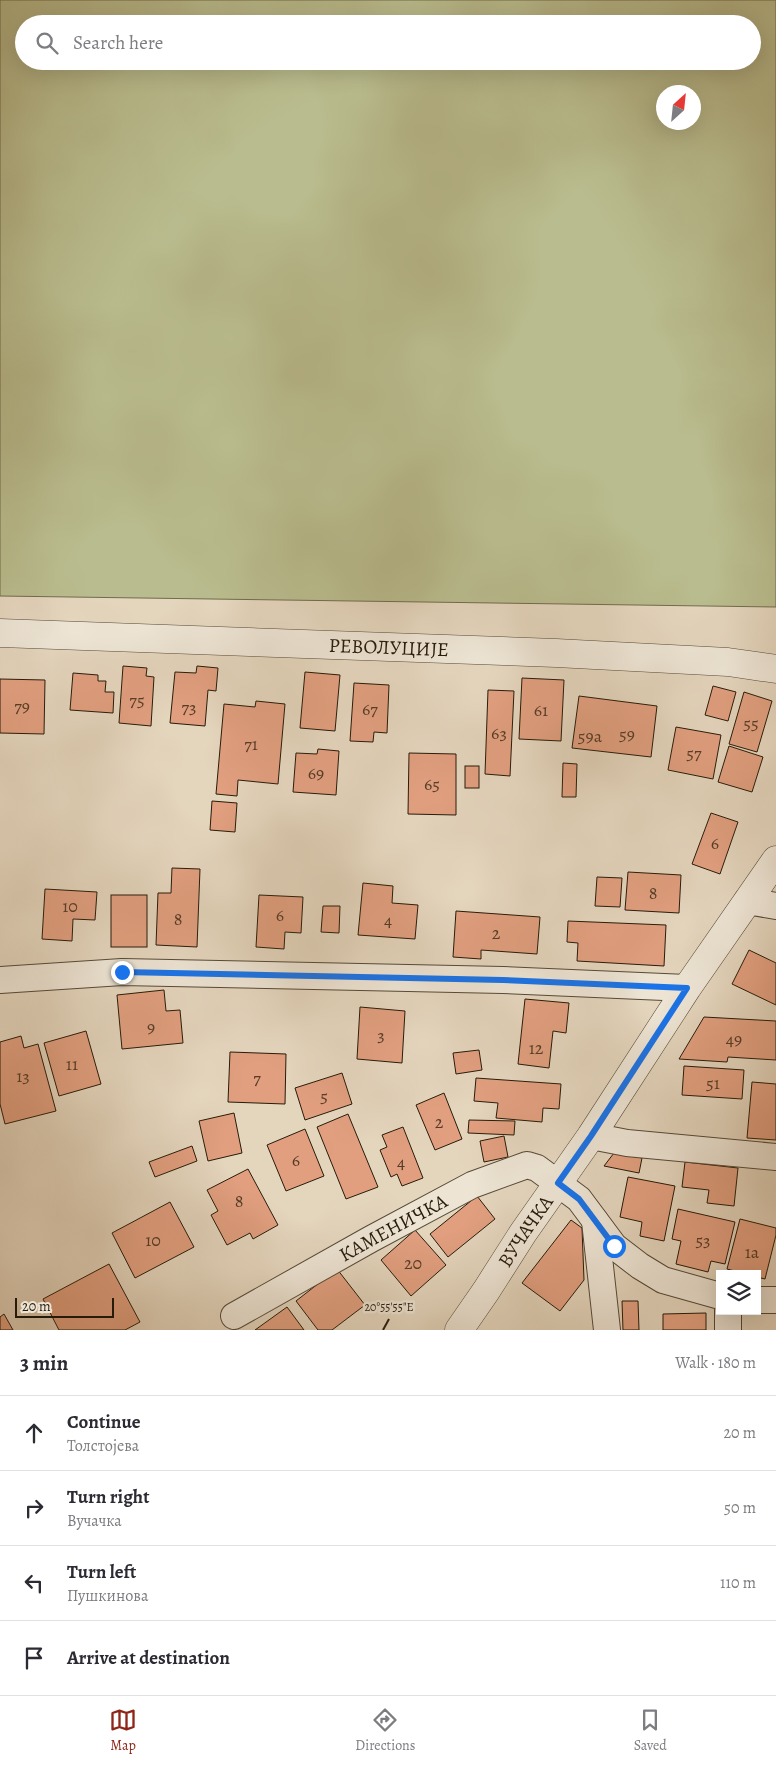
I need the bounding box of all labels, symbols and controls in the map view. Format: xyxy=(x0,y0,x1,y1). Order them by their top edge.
search box xyxy=(15,15,761,70)
icon: search xyxy=(33,29,61,57)
text: Search here xyxy=(73,30,163,56)
north arrow xyxy=(656,85,701,130)
street label: РЕВОЛУЦИЈЕ xyxy=(328,632,449,663)
house number: 75 xyxy=(129,688,145,712)
house number: 79 xyxy=(14,694,30,718)
house number: 73 xyxy=(181,695,197,719)
house number: 67 xyxy=(362,697,378,721)
house number: 61 xyxy=(534,698,548,722)
house number: 55 xyxy=(743,711,759,735)
house number: 63 xyxy=(491,721,507,745)
house number: 59 xyxy=(619,722,635,746)
house number: 59a xyxy=(578,724,603,748)
house number: 71 xyxy=(244,732,258,756)
house number: 57 xyxy=(686,741,702,765)
house number: 69 xyxy=(308,761,324,785)
house number: 65 xyxy=(424,772,440,796)
house number: 6 xyxy=(711,831,719,855)
house number: 8 xyxy=(649,881,657,905)
house number: 10 xyxy=(62,894,78,918)
house number: 6 xyxy=(276,903,284,927)
house number: 8 xyxy=(174,907,182,931)
house number: 4 xyxy=(384,908,392,932)
house number: 2 xyxy=(492,921,501,945)
route end xyxy=(111,961,134,984)
house number: 9 xyxy=(147,1015,155,1039)
house number: 3 xyxy=(377,1023,385,1047)
house number: 49 xyxy=(726,1027,742,1051)
house number: 12 xyxy=(529,1036,544,1060)
house number: 11 xyxy=(66,1052,78,1076)
house number: 13 xyxy=(16,1064,30,1088)
house number: 7 xyxy=(253,1066,261,1090)
house number: 51 xyxy=(706,1071,720,1095)
house number: 5 xyxy=(320,1084,328,1108)
house number: 2 xyxy=(435,1110,444,1134)
house number: 6 xyxy=(292,1148,300,1172)
house number: 4 xyxy=(397,1150,405,1174)
street label: КАМЕНИЧКА xyxy=(334,1188,452,1268)
house number: 8 xyxy=(235,1189,243,1213)
street label: ВУЧАЧКА xyxy=(492,1190,560,1273)
house number: 10 xyxy=(145,1228,161,1252)
house number: 53 xyxy=(695,1228,711,1252)
route start xyxy=(603,1235,626,1258)
house number: 1a xyxy=(745,1240,760,1264)
house number: 20 xyxy=(404,1251,422,1275)
map controls xyxy=(716,1270,761,1315)
button: layers xyxy=(716,1270,761,1315)
scale bar xyxy=(15,1295,114,1318)
text: 20 m xyxy=(22,1297,51,1316)
text: 20°55'55"E xyxy=(364,1299,414,1315)
text: 3 min xyxy=(20,1349,68,1377)
text: Walk · 180 m xyxy=(675,1352,756,1374)
text: Continue xyxy=(67,1409,141,1435)
icon: ahead xyxy=(20,1419,48,1447)
text: 20 m xyxy=(723,1422,756,1444)
text: Толстојева xyxy=(67,1435,139,1457)
text: Turn right xyxy=(67,1484,149,1510)
icon: right xyxy=(20,1494,48,1522)
text: 50 m xyxy=(724,1497,756,1519)
text: Вучачка xyxy=(67,1510,122,1532)
text: Turn left xyxy=(67,1559,136,1585)
icon: left xyxy=(20,1569,48,1597)
text: 110 m xyxy=(720,1572,756,1594)
text: Пушкинова xyxy=(67,1585,148,1607)
icon: arrive xyxy=(20,1644,48,1672)
text: Arrive at destination xyxy=(67,1645,230,1671)
tab: Map xyxy=(109,1706,137,1755)
tab: Directions xyxy=(355,1706,415,1755)
tab: Saved xyxy=(634,1706,667,1755)

